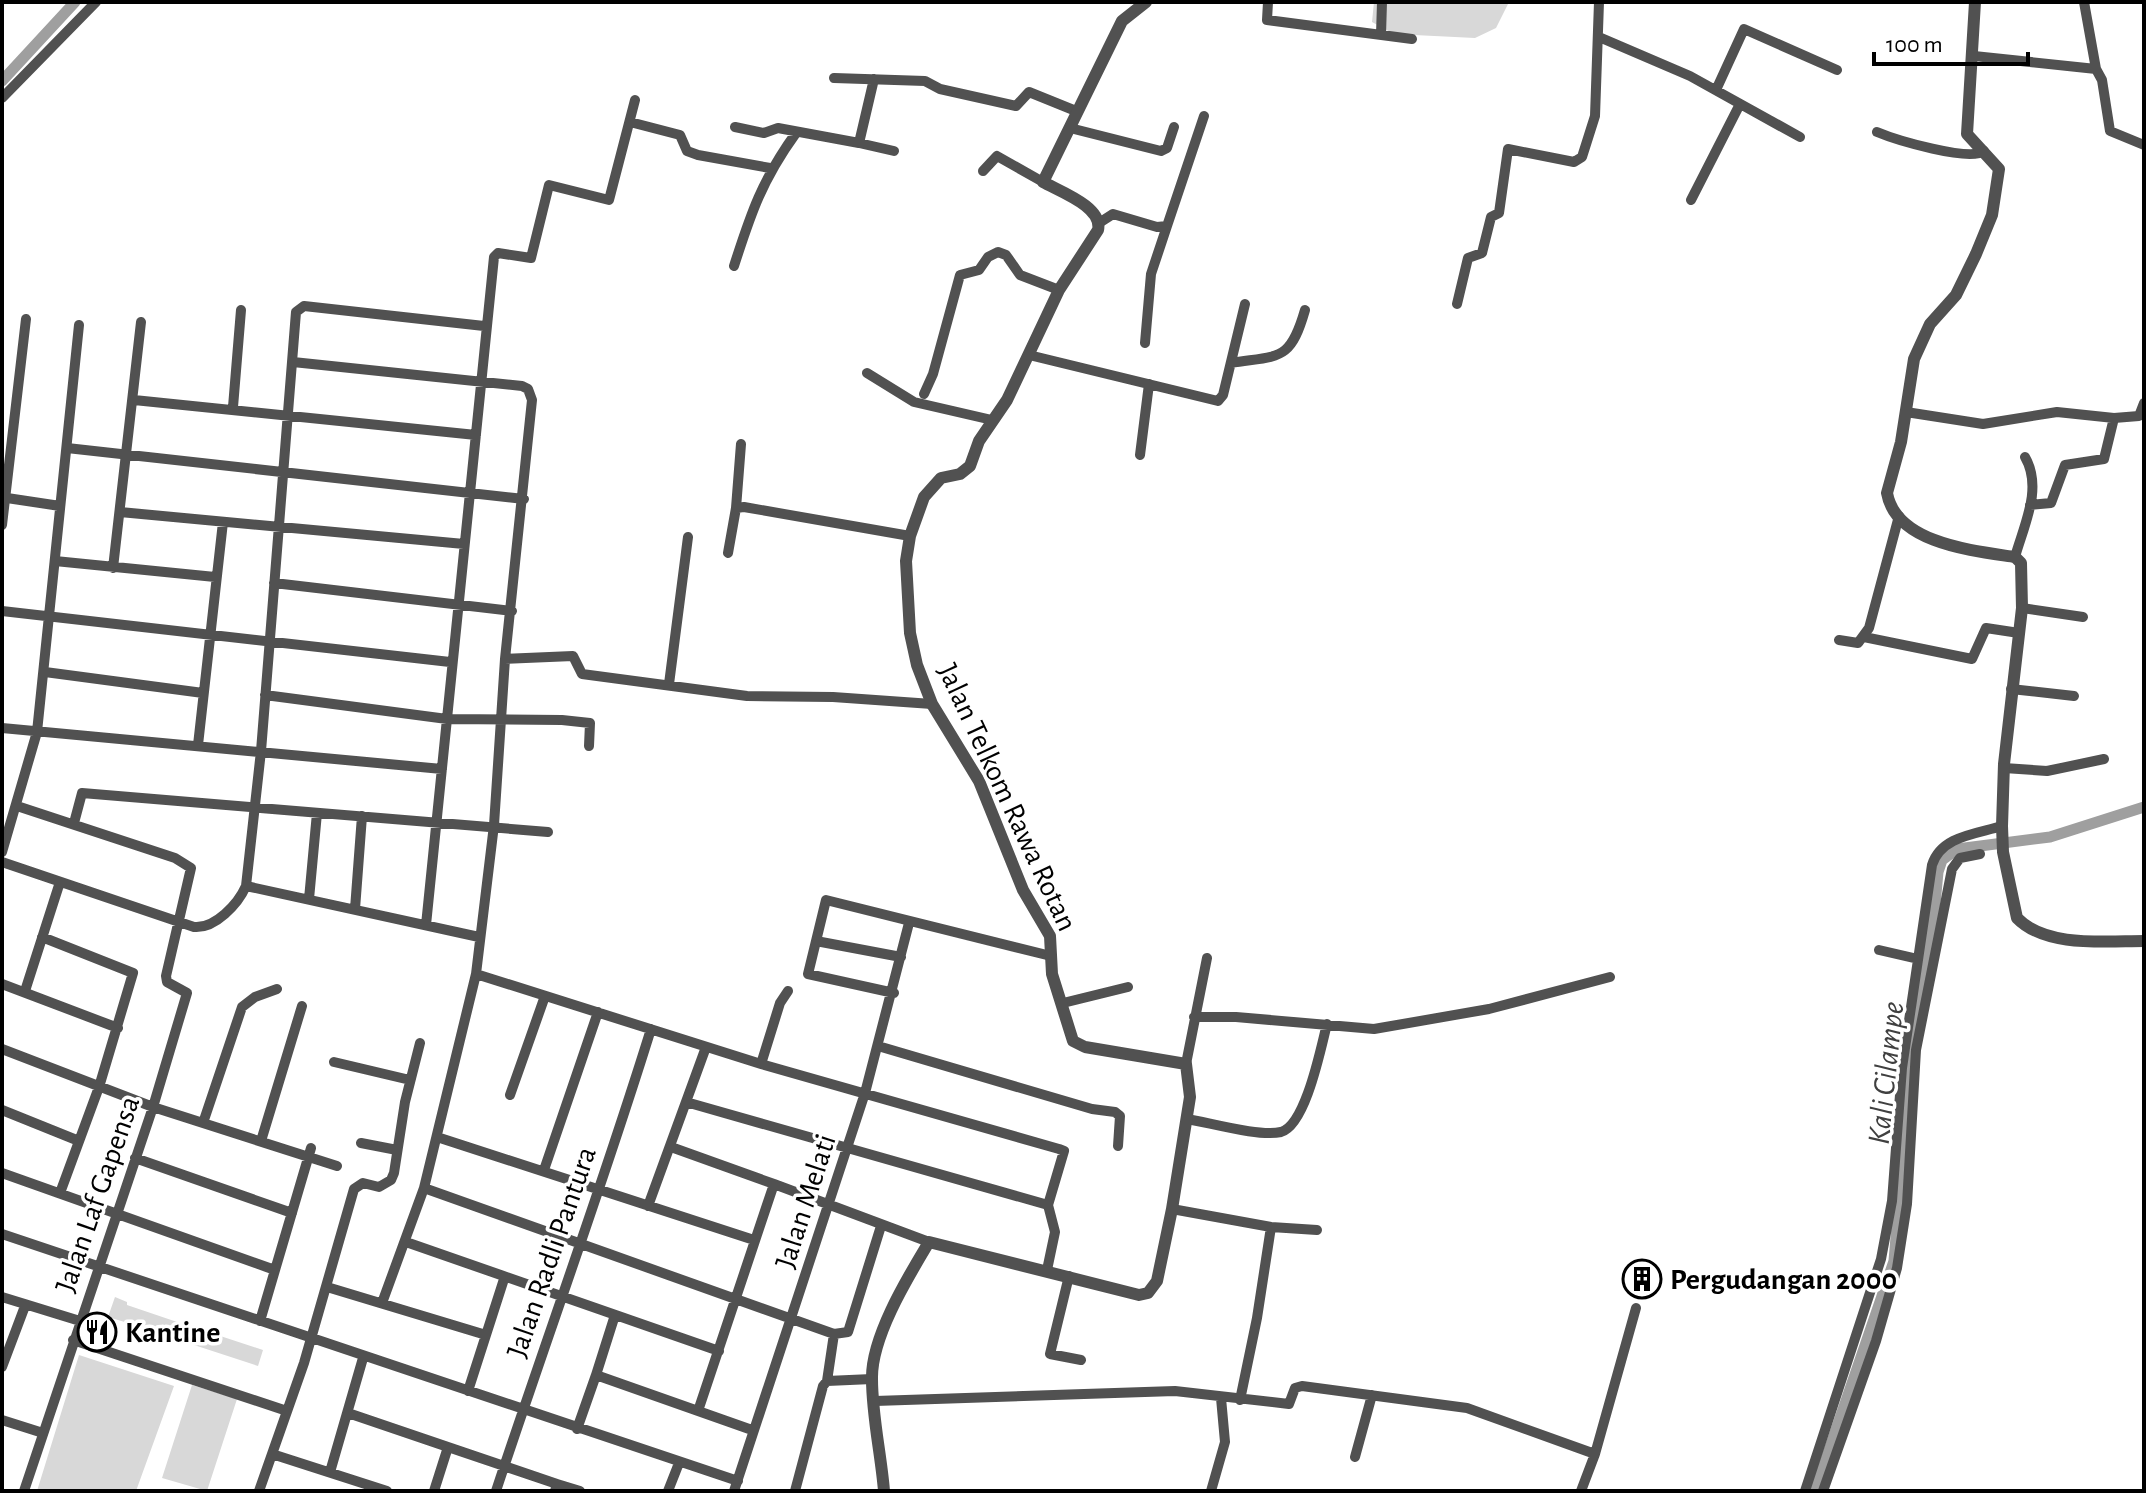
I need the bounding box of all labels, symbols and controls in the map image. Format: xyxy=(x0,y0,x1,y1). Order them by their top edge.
scale bar xyxy=(1874,16,2028,66)
text: 100 m xyxy=(1886,33,1943,57)
street label: Jalan Telkom Rawa Rotan xyxy=(932,659,1082,936)
water label: Kali Cilampe xyxy=(1863,1000,1910,1146)
street label: Jalan Laf Gapensa xyxy=(50,1092,146,1296)
street label: Jalan Melati xyxy=(770,1131,842,1272)
street label: Jalan Radli Pantura xyxy=(502,1143,602,1362)
building icon: Pergudangan 2000 xyxy=(1621,1258,1663,1300)
place label: Pergudangan 2000 xyxy=(1670,1265,1897,1295)
restaurant icon: Kantine xyxy=(76,1311,118,1353)
place label: Kantine xyxy=(125,1318,220,1348)

